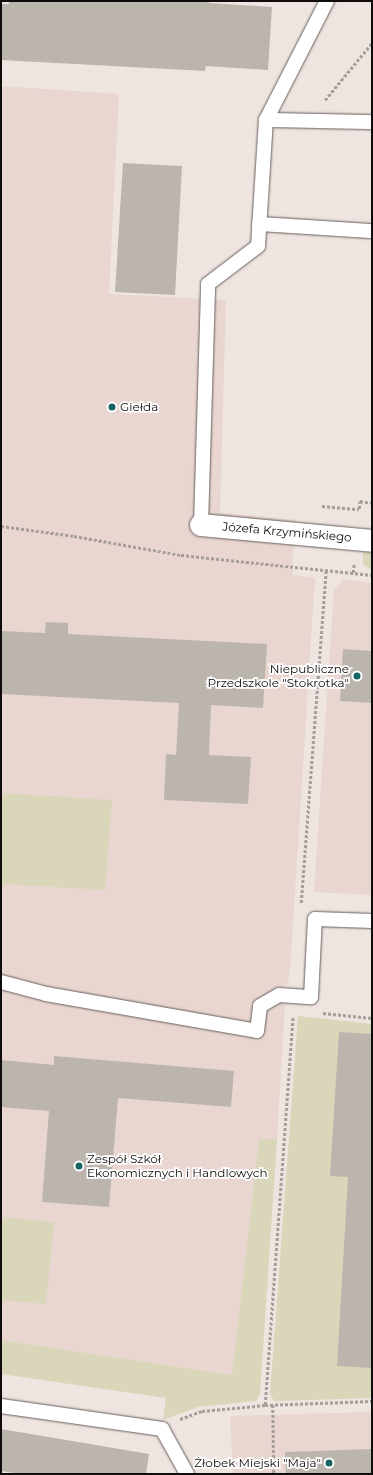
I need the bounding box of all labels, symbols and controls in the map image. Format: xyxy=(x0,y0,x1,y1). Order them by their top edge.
place label: Giełda xyxy=(120,400,158,414)
marker: Giełda xyxy=(107,402,117,412)
street label: Józefa Krzymińskiego xyxy=(222,519,352,545)
place label: Niepubliczne Przedszkole "Stokrotka" xyxy=(208,662,349,690)
marker: Niepubliczne Przedszkole "Stokrotka" xyxy=(352,671,362,681)
place label: Zespół Szkół Ekonomicznych i Handlowych xyxy=(87,1152,268,1180)
marker: Zespół Szkół Ekonomicznych i Handlowych xyxy=(74,1161,84,1171)
place label: Żłobek Miejski "Maja" xyxy=(194,1456,321,1470)
marker: Żłobek Miejski "Maja" xyxy=(324,1458,334,1468)

